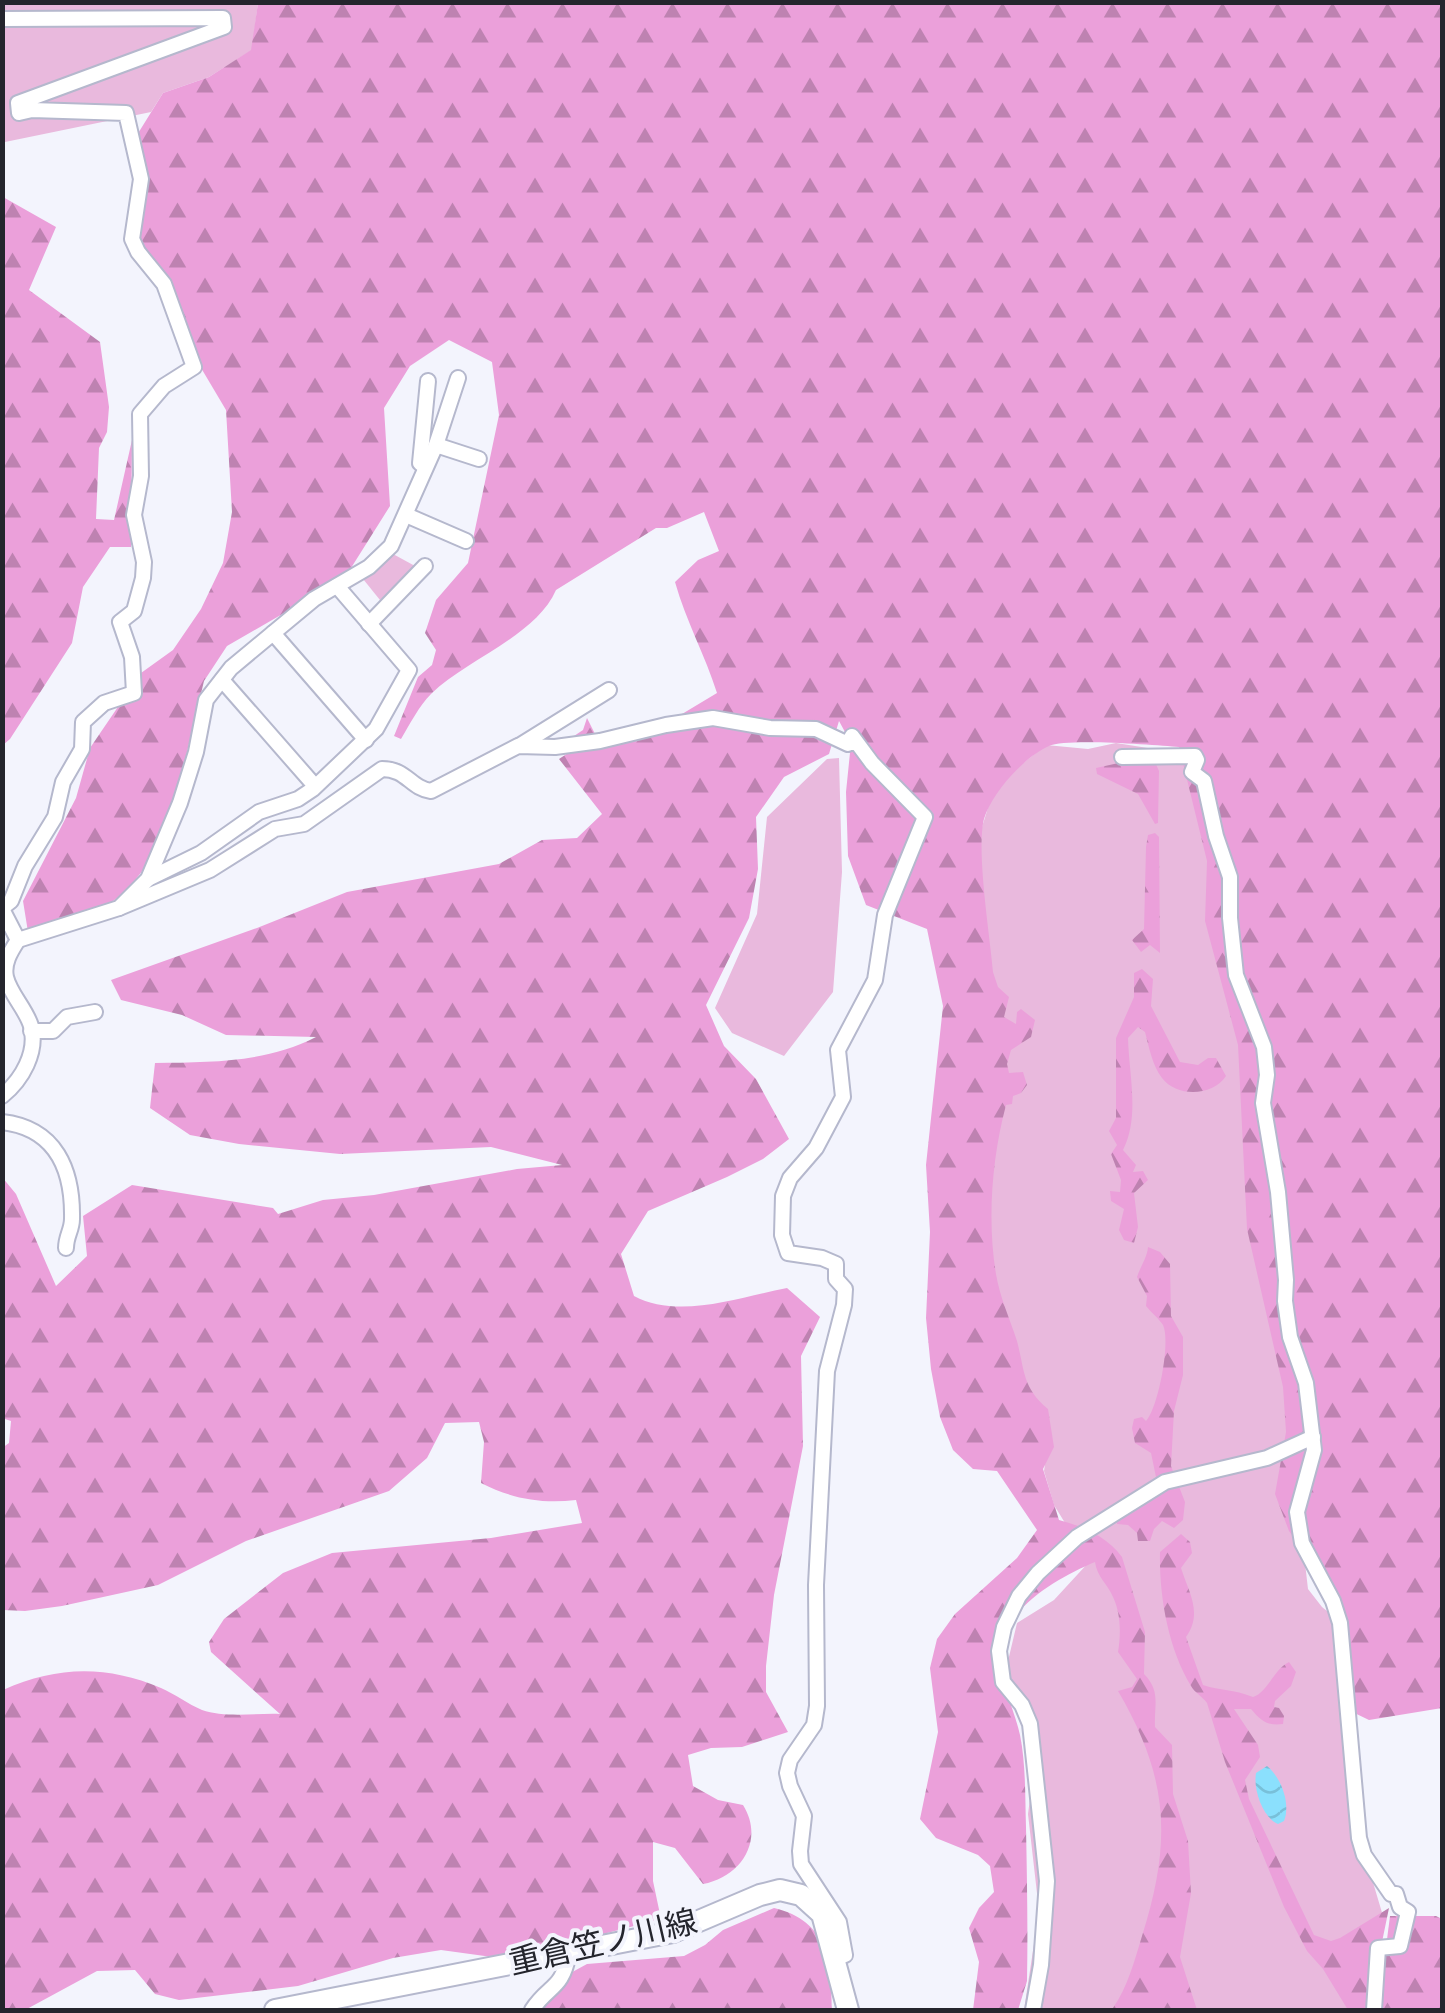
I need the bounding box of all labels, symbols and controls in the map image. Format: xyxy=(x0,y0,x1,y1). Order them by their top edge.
street label: 重倉笠ノ川線 xyxy=(505,1902,701,1982)

